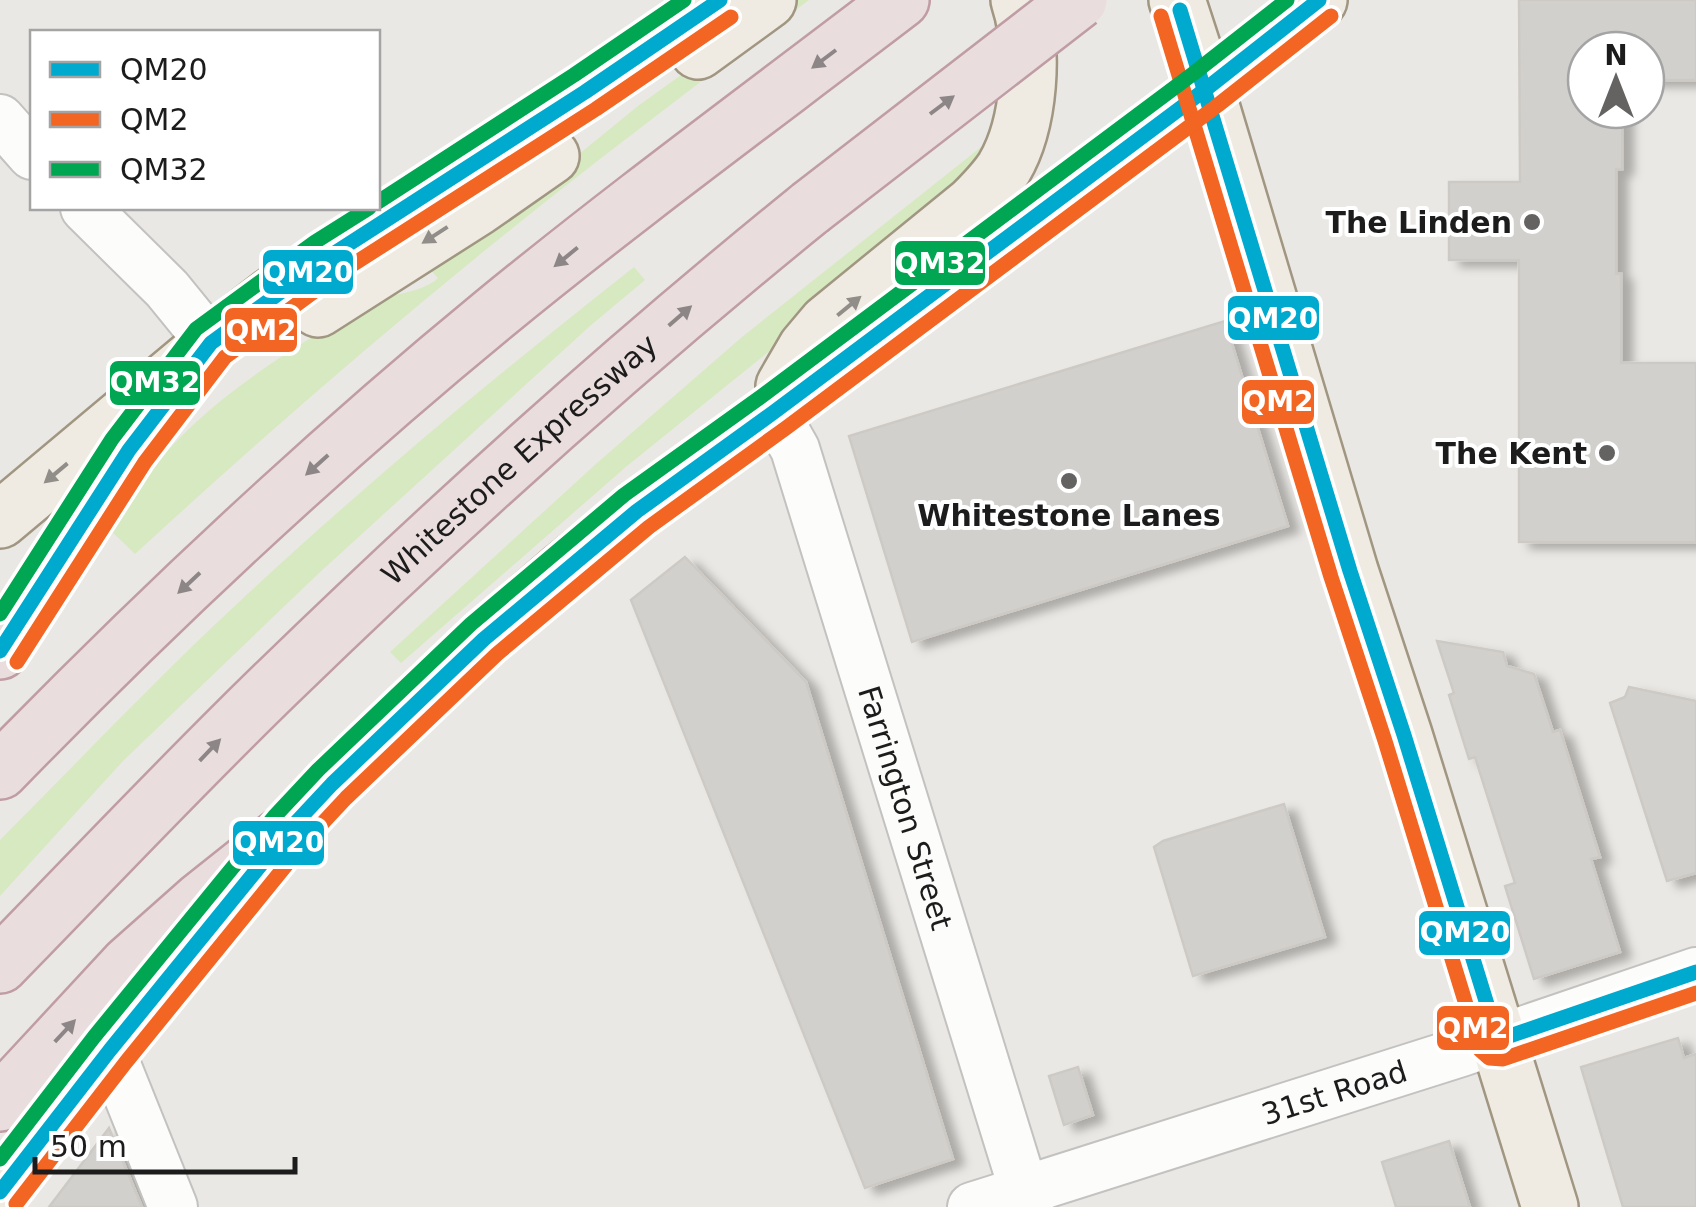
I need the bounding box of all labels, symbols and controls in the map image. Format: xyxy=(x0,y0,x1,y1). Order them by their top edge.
legend xyxy=(30,30,380,210)
north arrow xyxy=(1566,30,1666,130)
text: N xyxy=(1604,39,1628,72)
one-way arrow xyxy=(811,48,837,69)
text: QM20 xyxy=(120,52,208,87)
one-way arrow xyxy=(929,95,955,115)
text: QM2 xyxy=(120,102,189,137)
text: QM32 xyxy=(120,152,208,187)
place label: The Linden xyxy=(1325,205,1512,240)
marker: The Linden xyxy=(1521,211,1543,233)
one-way arrow xyxy=(421,225,448,243)
line badge: QM32 xyxy=(893,239,987,287)
one-way arrow xyxy=(553,246,579,267)
text: QM32 xyxy=(895,247,985,280)
line badge: QM20 xyxy=(261,248,355,296)
text: QM20 xyxy=(263,256,353,289)
line badge: QM20 xyxy=(1226,294,1321,342)
one-way arrow xyxy=(837,296,862,317)
text: QM20 xyxy=(1228,302,1318,335)
one-way arrow xyxy=(668,305,693,327)
line badge: QM2 xyxy=(223,306,299,354)
text: QM2 xyxy=(225,314,297,347)
street label: Whitestone Expressway xyxy=(374,326,664,592)
line badge: QM32 xyxy=(108,359,202,407)
text: QM32 xyxy=(110,366,200,399)
line badge: QM2 xyxy=(1240,378,1316,426)
text: QM2 xyxy=(1242,385,1314,418)
place label: The Kent xyxy=(1436,436,1587,471)
marker: The Kent xyxy=(1596,442,1618,464)
one-way arrow xyxy=(305,454,330,476)
one-way arrow xyxy=(43,462,68,483)
marker: Whitestone Lanes xyxy=(1058,470,1080,492)
place label: Whitestone Lanes xyxy=(917,498,1221,533)
one-way arrow xyxy=(177,571,202,593)
street label: Farrington Street xyxy=(852,682,960,934)
one-way arrow xyxy=(198,738,221,762)
line badge: QM20 xyxy=(231,819,326,867)
text: QM20 xyxy=(234,826,324,859)
line badge: QM20 xyxy=(1417,909,1512,957)
text: QM20 xyxy=(1420,916,1510,949)
line badge: QM2 xyxy=(1435,1004,1511,1052)
text: QM2 xyxy=(1437,1012,1509,1045)
one-way arrow xyxy=(54,1019,77,1043)
street label: 31st Road xyxy=(1257,1053,1411,1132)
scale bar xyxy=(35,1112,295,1174)
text: 50 m xyxy=(50,1129,127,1164)

